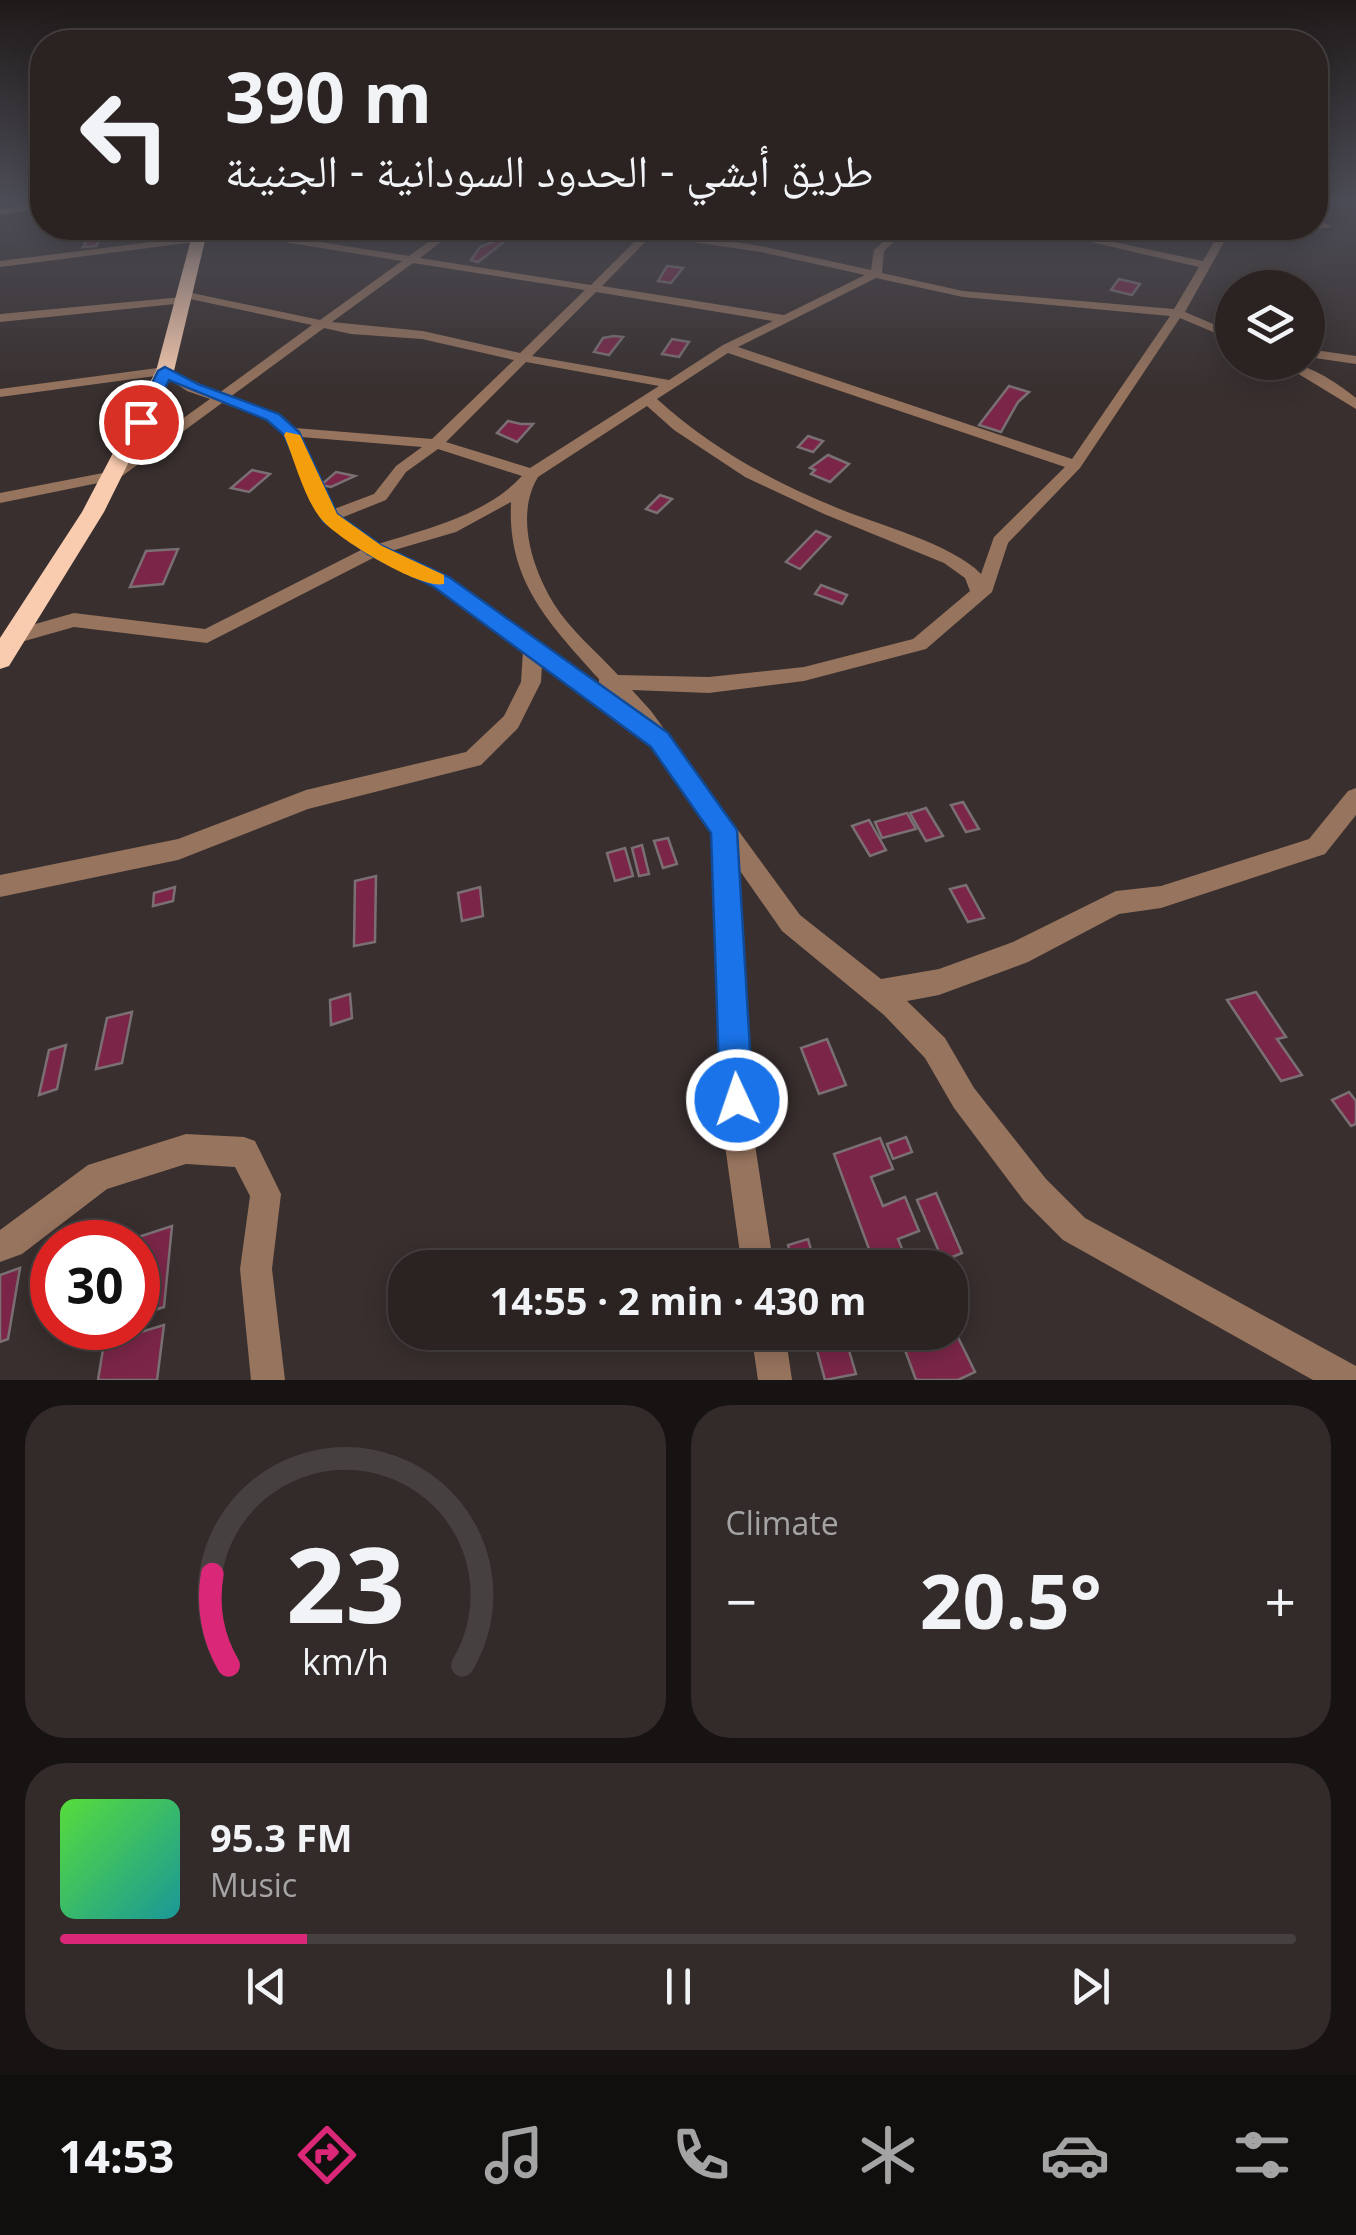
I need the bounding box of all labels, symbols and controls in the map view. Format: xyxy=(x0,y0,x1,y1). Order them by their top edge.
text: 390 m xyxy=(225,48,432,144)
icon: left xyxy=(60,70,190,200)
text: طريق أبشي - الحدود السودانية - الجنينة xyxy=(225,139,874,200)
map controls xyxy=(1215,270,1325,380)
button: layers xyxy=(1215,270,1325,380)
pin xyxy=(99,380,184,465)
icon: arrive xyxy=(114,395,169,450)
position arrow xyxy=(685,1048,789,1152)
speed limit sign: 30 xyxy=(30,1220,160,1350)
text: 14:55 · 2 min · 430 m xyxy=(490,1274,866,1326)
text: Climate xyxy=(726,1501,839,1544)
text: 23 xyxy=(286,1512,405,1653)
text: 20.5° xyxy=(920,1549,1102,1651)
text: − xyxy=(726,1563,757,1638)
text: + xyxy=(1265,1563,1296,1638)
text: km/h xyxy=(302,1637,389,1685)
text: 95.3 FM xyxy=(210,1811,353,1863)
text: Music xyxy=(210,1863,297,1906)
icon: previous xyxy=(239,1959,294,2014)
icon: pause xyxy=(651,1959,706,2014)
icon: next xyxy=(1063,1959,1118,2014)
icon: directions xyxy=(292,2120,362,2190)
icon: music xyxy=(479,2120,549,2190)
icon: phone xyxy=(666,2120,736,2190)
icon: climate xyxy=(853,2120,923,2190)
icon: car xyxy=(1040,2120,1110,2190)
icon: filters xyxy=(1227,2120,1297,2190)
text: 14:53 xyxy=(59,2125,174,2186)

